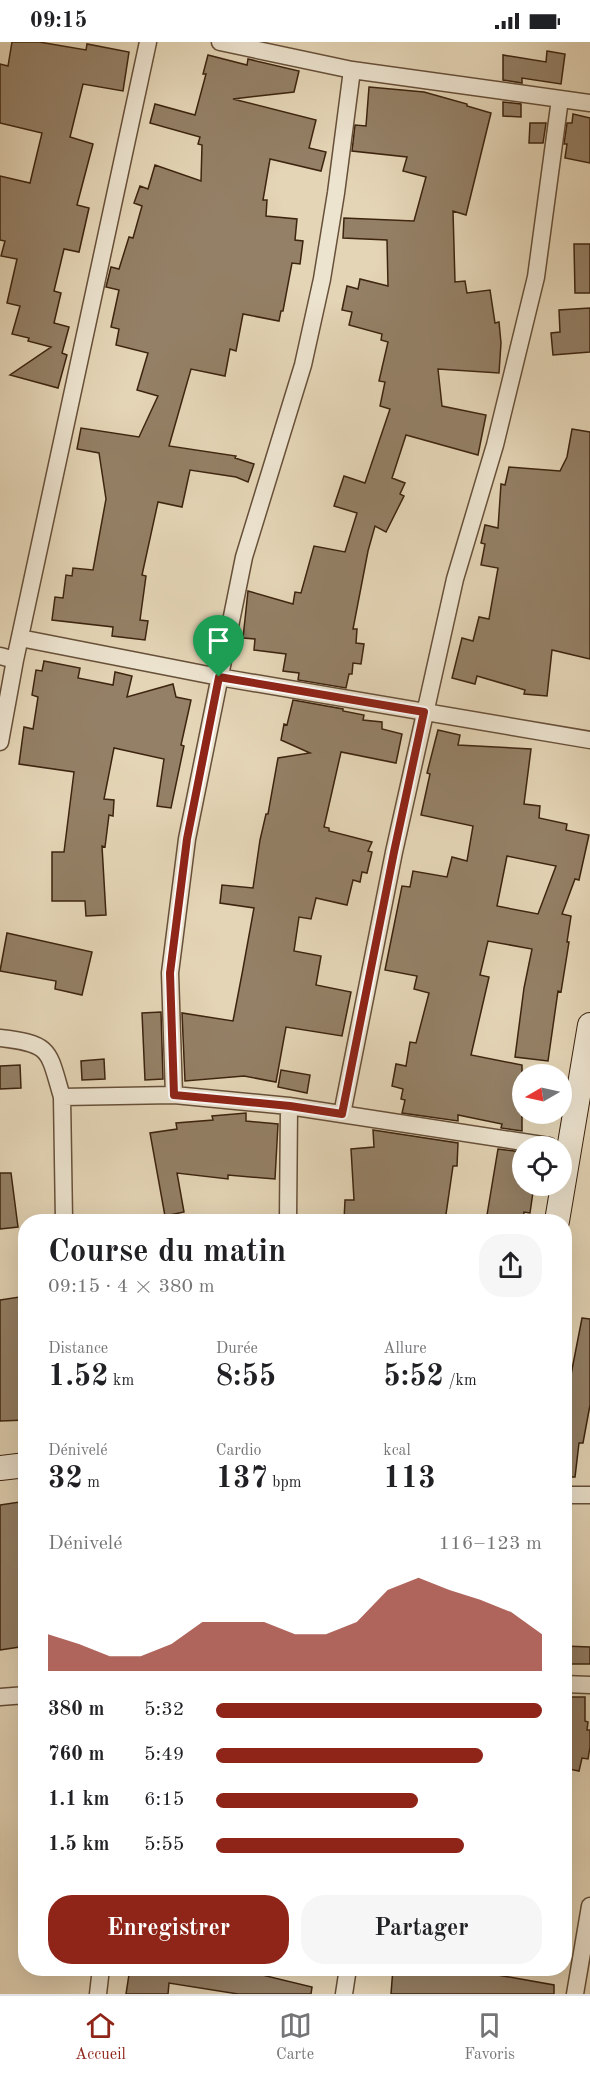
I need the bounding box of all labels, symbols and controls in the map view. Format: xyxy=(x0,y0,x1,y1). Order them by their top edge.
text: 09:15 xyxy=(30,10,87,32)
pin xyxy=(193,615,244,677)
icon: arrive xyxy=(202,624,235,657)
north arrow xyxy=(512,1064,572,1124)
map controls xyxy=(512,1064,572,1196)
button: locate xyxy=(512,1136,572,1196)
button: share xyxy=(479,1234,542,1297)
text: Course du matin xyxy=(48,1236,286,1269)
text: 09:15 · 4 × 380 m xyxy=(48,1277,215,1297)
text: Distance xyxy=(48,1341,108,1357)
text: Durée xyxy=(216,1341,258,1357)
text: Allure xyxy=(383,1341,427,1357)
text: 1.52 xyxy=(48,1362,109,1392)
text: 8:55 xyxy=(216,1362,276,1392)
text: 5:52 xyxy=(383,1362,444,1392)
text: km xyxy=(109,1373,134,1389)
text: /km xyxy=(444,1373,477,1389)
text: Dénivelé xyxy=(48,1443,108,1459)
text: Cardio xyxy=(216,1443,261,1459)
text: kcal xyxy=(383,1443,411,1459)
text: 32 xyxy=(48,1464,83,1494)
text: 137 xyxy=(216,1464,268,1494)
text: 113 xyxy=(383,1464,436,1494)
text: m xyxy=(83,1475,100,1491)
text: bpm xyxy=(268,1475,302,1491)
text: Dénivelé xyxy=(48,1534,122,1554)
text: 116–123 m xyxy=(439,1534,542,1554)
text: 380 m xyxy=(48,1700,104,1720)
text: 5:32 xyxy=(144,1700,184,1720)
text: 760 m xyxy=(48,1745,104,1765)
text: 5:49 xyxy=(144,1745,184,1765)
text: 1.1 km xyxy=(48,1790,110,1810)
text: 6:15 xyxy=(144,1790,184,1810)
text: 1.5 km xyxy=(48,1835,110,1855)
text: 5:55 xyxy=(144,1835,184,1855)
button: Enregistrer xyxy=(48,1895,289,1964)
button: Partager xyxy=(301,1895,542,1964)
tab: Accueil xyxy=(75,2009,126,2065)
tab: Carte xyxy=(276,2009,314,2065)
tab: Favoris xyxy=(464,2009,515,2065)

